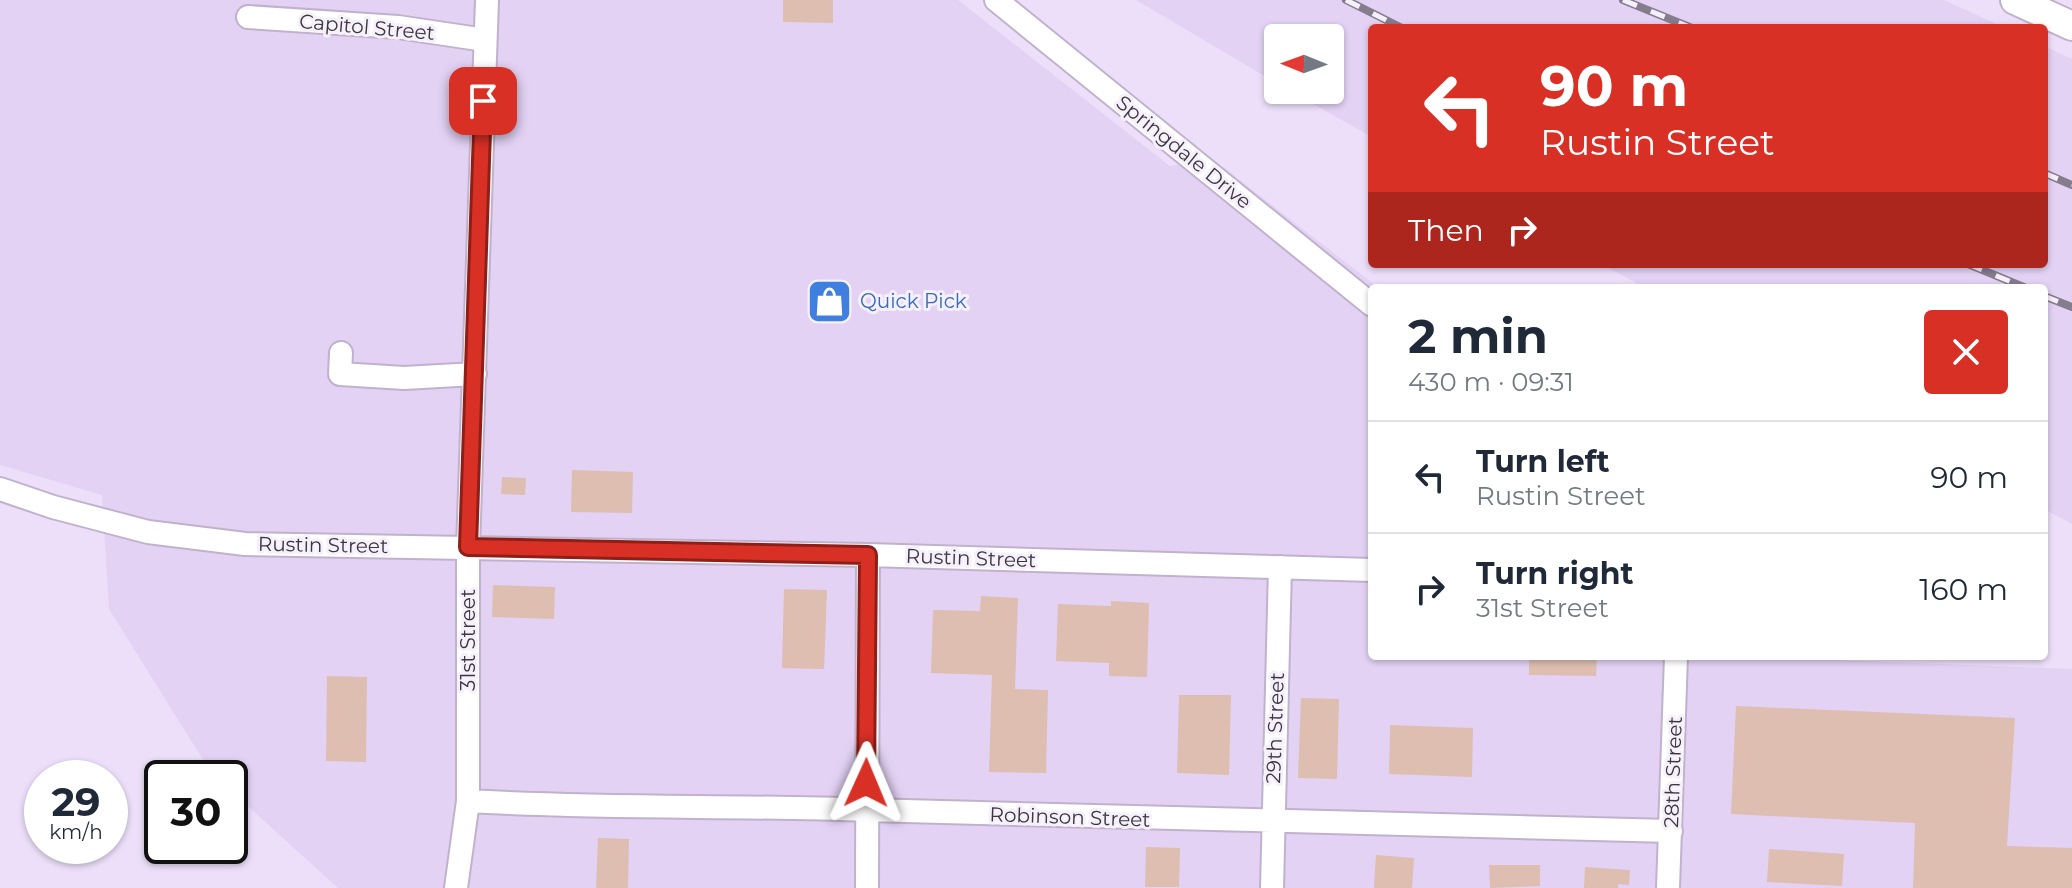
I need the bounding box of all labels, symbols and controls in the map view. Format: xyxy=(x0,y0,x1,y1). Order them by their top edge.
street label: Capitol Street xyxy=(298,9,436,45)
north arrow xyxy=(1264,24,1344,104)
map controls xyxy=(1264,24,1344,104)
text: 90 m xyxy=(1540,52,1688,120)
icon: left xyxy=(1408,56,1512,160)
pin xyxy=(449,67,517,135)
icon: arrive xyxy=(461,79,505,123)
street label: Springdale Drive xyxy=(1112,90,1256,214)
text: Rustin Street xyxy=(1540,120,1775,164)
icon: right xyxy=(1500,208,1544,252)
text: Then xyxy=(1408,212,1484,249)
shop icon: Quick Pick xyxy=(805,277,853,325)
place label: Quick Pick xyxy=(860,289,967,313)
text: 2 min xyxy=(1408,307,1548,365)
button: close xyxy=(1924,310,2008,394)
text: 430 m · 09:31 xyxy=(1408,366,1574,398)
text: Turn left xyxy=(1476,443,1609,480)
icon: left xyxy=(1408,455,1452,499)
text: 90 m xyxy=(1930,459,2008,496)
text: Rustin Street xyxy=(1476,480,1646,512)
street label: Rustin Street xyxy=(258,532,388,558)
street label: Rustin Street xyxy=(905,544,1037,572)
text: Turn right xyxy=(1476,555,1633,592)
icon: right xyxy=(1408,567,1452,611)
text: 160 m xyxy=(1919,571,2008,608)
street label: 31st Street xyxy=(456,589,480,691)
text: 31st Street xyxy=(1476,592,1609,624)
street label: 29th Street xyxy=(1261,672,1289,784)
street label: 28th Street xyxy=(1659,716,1687,828)
position arrow xyxy=(824,741,908,825)
speed limit sign: 30 xyxy=(144,760,248,864)
text: 29 xyxy=(51,777,101,826)
street label: Robinson Street xyxy=(989,802,1151,832)
text: km/h xyxy=(49,820,103,844)

